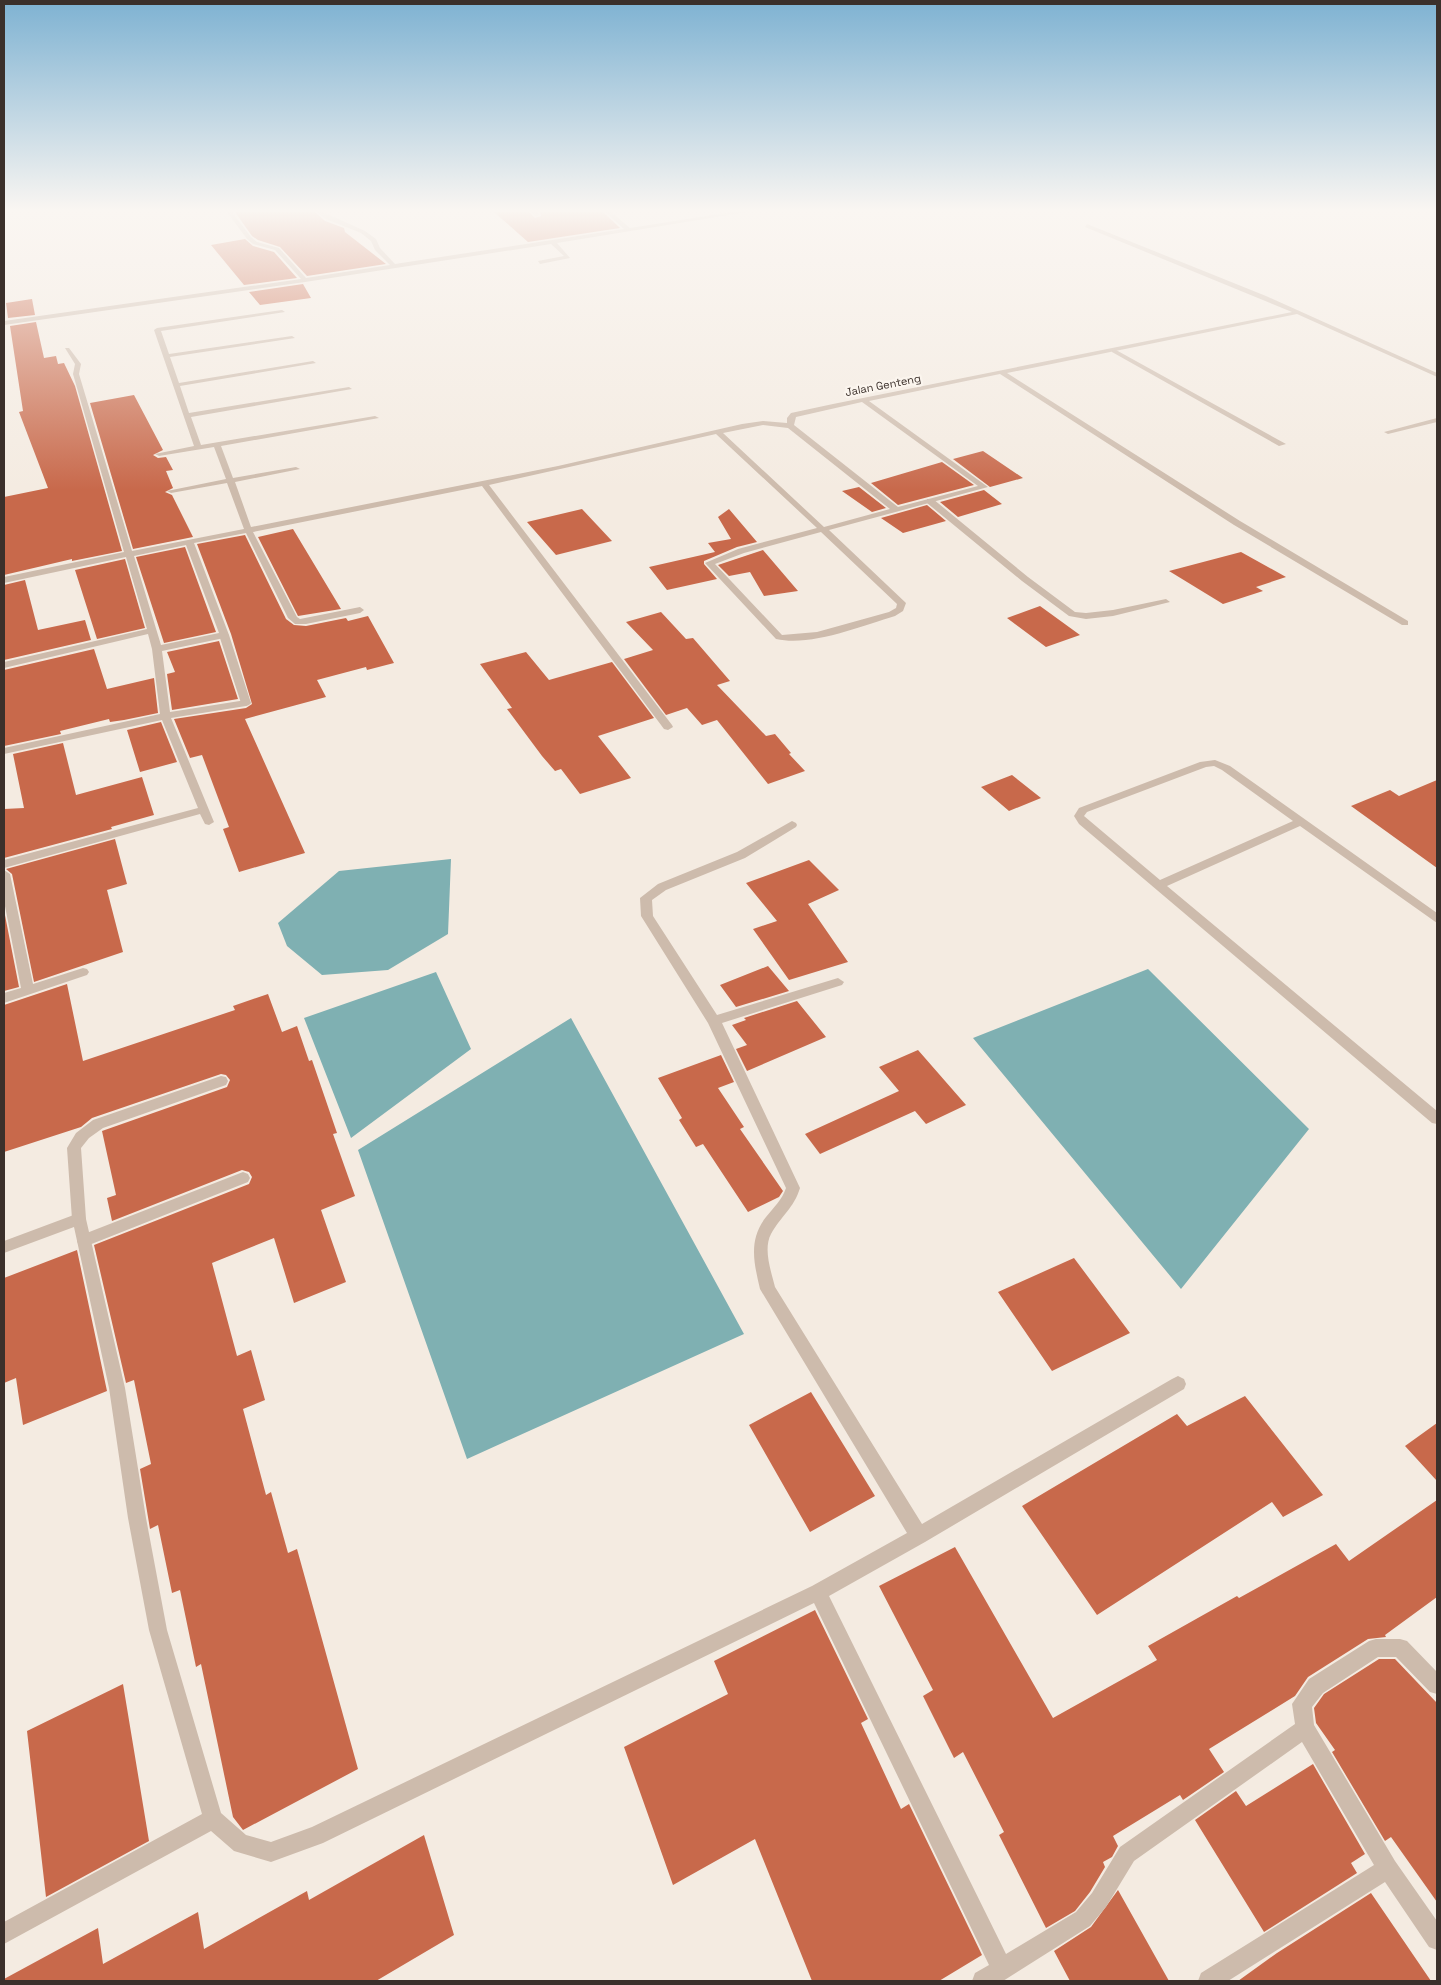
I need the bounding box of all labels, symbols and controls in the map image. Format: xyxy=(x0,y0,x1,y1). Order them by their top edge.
street label: Jalan Genteng xyxy=(844,371,922,399)

